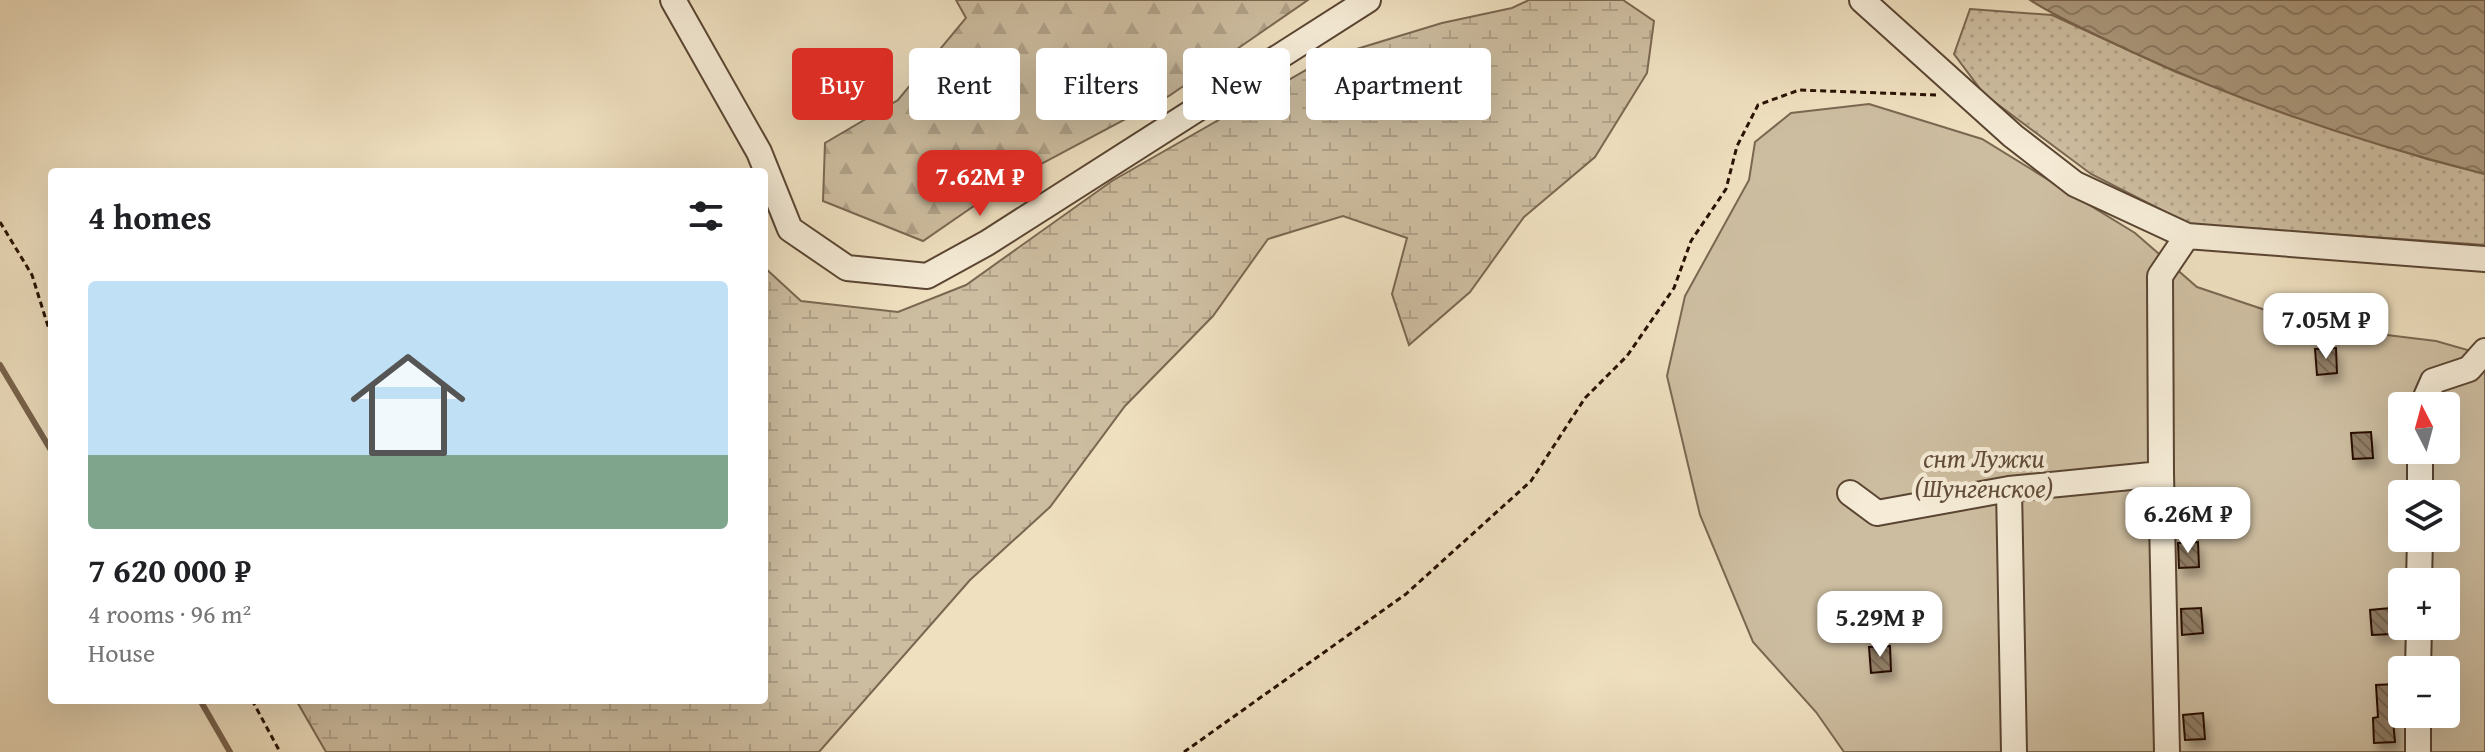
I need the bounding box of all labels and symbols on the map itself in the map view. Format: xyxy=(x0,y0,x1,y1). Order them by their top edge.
pin: 7.62M ₽ xyxy=(906,150,1054,218)
pin: 7.05M ₽ xyxy=(2252,293,2400,361)
north arrow xyxy=(2388,392,2460,464)
park label: снт Лужки (Шунгенское) xyxy=(1915,438,2053,507)
pin: 6.26M ₽ xyxy=(2114,487,2262,555)
pin: 5.29M ₽ xyxy=(1806,591,1954,659)

